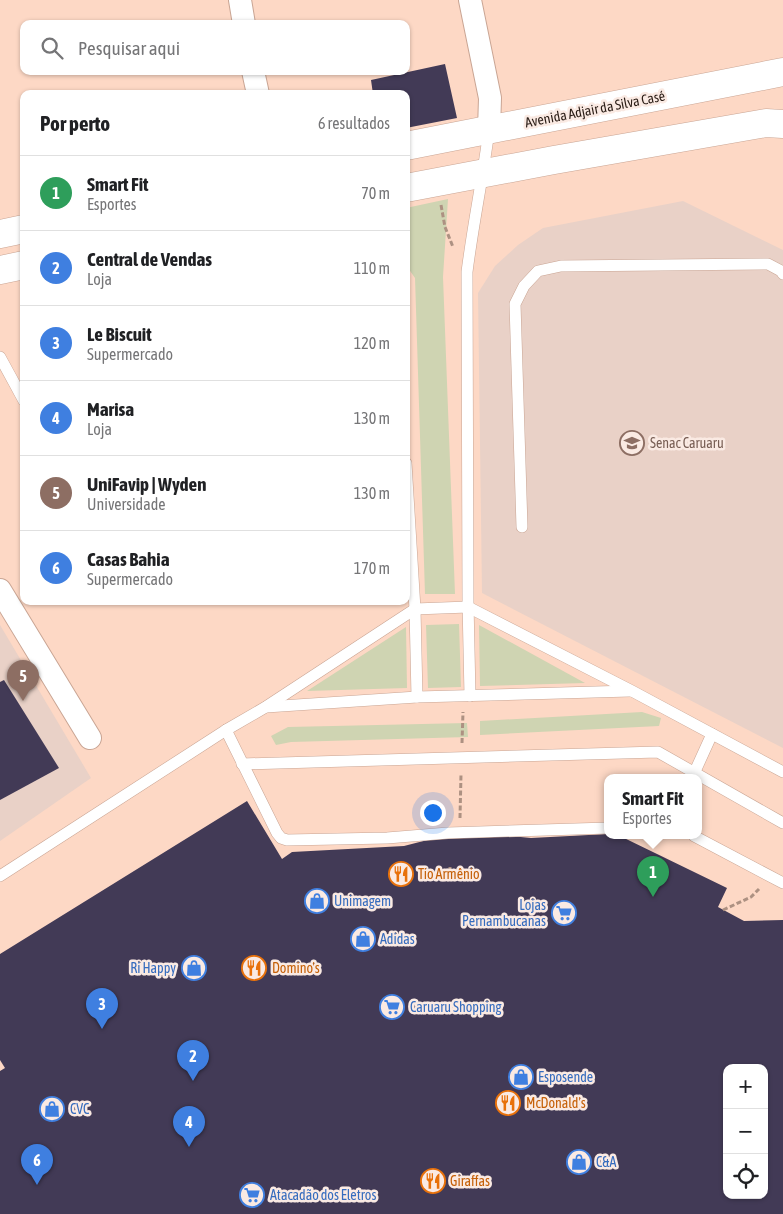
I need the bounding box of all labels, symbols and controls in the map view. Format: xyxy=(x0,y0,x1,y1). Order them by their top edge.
search box xyxy=(20,20,410,75)
icon: search xyxy=(38,34,66,62)
text: Pesquisar aqui xyxy=(78,37,180,59)
street label: Avenida Adjair da Silva Casé xyxy=(524,88,666,130)
text: Por perto xyxy=(40,111,110,135)
text: 6 resultados xyxy=(318,114,390,132)
text: Smart Fit xyxy=(87,173,148,195)
text: 1 xyxy=(52,184,60,202)
text: 70 m xyxy=(361,184,390,202)
text: Esportes xyxy=(87,195,137,213)
text: Central de Vendas xyxy=(87,248,212,270)
text: 2 xyxy=(52,259,60,277)
text: 110 m xyxy=(354,259,390,277)
text: Loja xyxy=(87,270,112,288)
text: Le Biscuit xyxy=(87,323,152,345)
text: 3 xyxy=(52,334,60,352)
text: 120 m xyxy=(354,334,390,352)
text: Supermercado xyxy=(87,345,173,363)
text: Marisa xyxy=(87,398,134,420)
text: 4 xyxy=(52,409,60,427)
text: 130 m xyxy=(354,409,390,427)
text: Loja xyxy=(87,420,112,438)
school or university icon: Senac Caruaru xyxy=(619,430,645,456)
place label: Senac Caruaru xyxy=(650,435,724,451)
text: UniFavip | Wyden xyxy=(87,473,206,495)
text: 5 xyxy=(52,484,60,502)
text: 130 m xyxy=(354,484,390,502)
text: Universidade xyxy=(87,495,166,513)
text: Casas Bahia xyxy=(87,548,170,570)
text: 6 xyxy=(52,559,60,577)
text: 170 m xyxy=(354,559,390,577)
text: Supermercado xyxy=(87,570,173,588)
pin: 5 xyxy=(7,660,39,701)
popup xyxy=(604,774,702,839)
text: Smart Fit xyxy=(622,787,684,809)
your location xyxy=(420,800,446,826)
text: Esportes xyxy=(622,809,672,827)
pin: 1 xyxy=(637,856,669,897)
restaurant icon: Tio Armênio xyxy=(388,861,414,887)
place label: Tio Armênio xyxy=(418,866,480,882)
shop icon: Unimagem xyxy=(304,888,330,914)
place label: Unimagem xyxy=(334,893,391,909)
place label: Lojas Pernambucanas xyxy=(462,897,546,929)
supermarket icon: Lojas Pernambucanas xyxy=(551,900,577,926)
shop icon: Adidas xyxy=(350,926,376,952)
place label: Adidas xyxy=(380,931,415,947)
shop icon: Ri Happy xyxy=(181,955,207,981)
restaurant icon: Domino's xyxy=(241,955,267,981)
place label: Ri Happy xyxy=(130,960,176,976)
place label: Domino's xyxy=(272,960,320,976)
pin: 3 xyxy=(86,988,118,1029)
supermarket icon: Caruaru Shopping xyxy=(379,994,405,1020)
place label: Caruaru Shopping xyxy=(410,999,502,1015)
pin: 2 xyxy=(177,1040,209,1081)
shop icon: Esposende xyxy=(508,1064,534,1090)
map controls xyxy=(723,1064,768,1199)
button: + xyxy=(723,1064,768,1109)
place label: Esposende xyxy=(538,1069,593,1085)
restaurant icon: McDonald's xyxy=(495,1090,521,1116)
place label: McDonald's xyxy=(526,1095,586,1111)
shop icon: CVC xyxy=(39,1096,65,1122)
place label: CVC xyxy=(70,1101,90,1117)
pin: 4 xyxy=(173,1106,205,1147)
button: − xyxy=(723,1109,768,1154)
pin: 6 xyxy=(21,1144,53,1185)
shop icon: C&A xyxy=(566,1149,592,1175)
place label: C&A xyxy=(596,1154,617,1170)
button: locate xyxy=(723,1154,768,1199)
restaurant icon: Giraffas xyxy=(420,1168,446,1194)
place label: Giraffas xyxy=(450,1173,490,1189)
supermarket icon: Atacadão dos Eletros xyxy=(239,1182,265,1208)
place label: Atacadão dos Eletros xyxy=(270,1187,376,1203)

